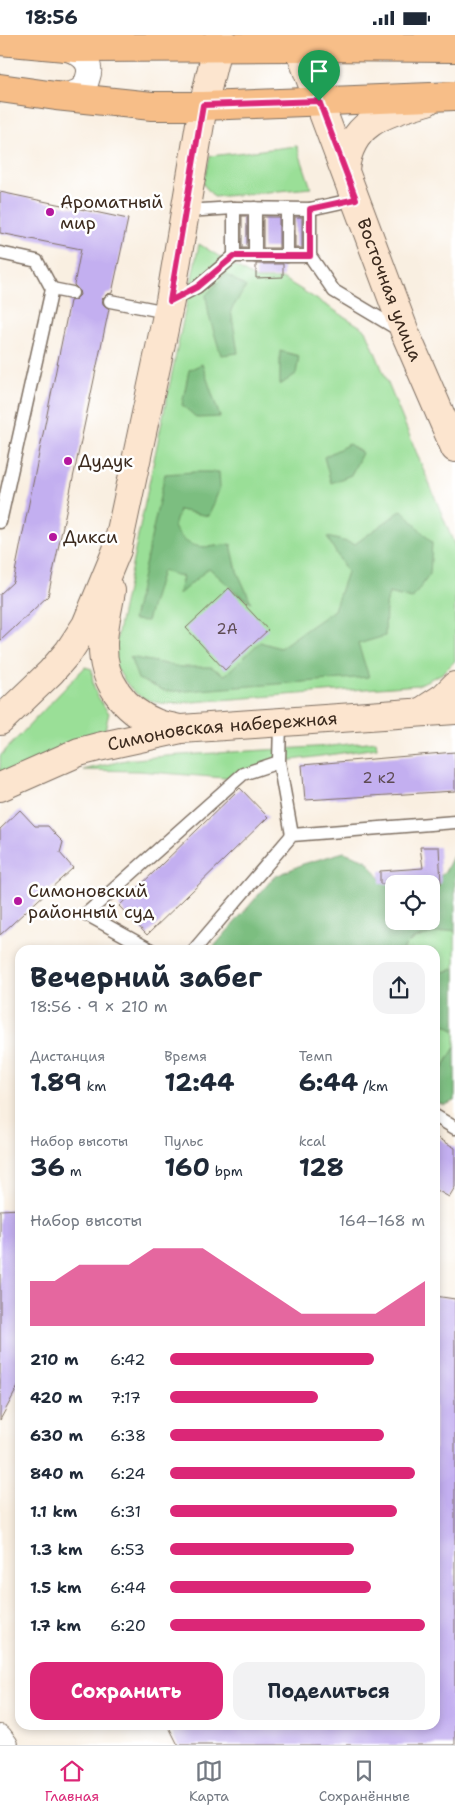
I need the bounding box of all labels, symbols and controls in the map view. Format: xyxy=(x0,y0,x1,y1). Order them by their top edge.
text: 18:56 xyxy=(25,5,78,30)
pin xyxy=(298,50,340,101)
icon: arrive xyxy=(305,57,333,85)
place label: Ароматный мир xyxy=(60,190,163,235)
marker: Ароматный мир xyxy=(44,206,56,218)
street label: Восточная улица xyxy=(351,215,428,365)
place label: Дудук xyxy=(78,449,133,473)
marker: Дудук xyxy=(62,455,74,467)
place label: Дикси xyxy=(63,525,118,549)
marker: Дикси xyxy=(47,531,59,543)
house number: 2А xyxy=(216,619,238,639)
street label: Симоновская набережная xyxy=(105,706,338,757)
house number: 2 к2 xyxy=(362,768,396,788)
map controls xyxy=(385,875,440,930)
button: locate xyxy=(385,875,440,930)
place label: Симоновский районный суд xyxy=(28,879,155,924)
marker: Симоновский районный суд xyxy=(12,895,24,907)
text: Вечерний забег xyxy=(30,958,262,996)
button: share xyxy=(373,962,425,1014)
text: 18:56 · 9 × 210 m xyxy=(30,996,168,1017)
text: Дистанция xyxy=(30,1047,105,1065)
text: Время xyxy=(164,1047,207,1065)
text: Темп xyxy=(299,1047,333,1065)
text: 1.89 xyxy=(30,1065,82,1099)
text: 12:44 xyxy=(164,1065,235,1099)
text: 6:44 xyxy=(299,1065,358,1099)
text: km xyxy=(82,1077,106,1095)
text: /km xyxy=(358,1077,388,1095)
text: Набор высоты xyxy=(30,1132,128,1150)
text: Пульс xyxy=(164,1132,204,1150)
text: kcal xyxy=(299,1132,326,1150)
text: 36 xyxy=(30,1150,65,1184)
text: 160 xyxy=(164,1150,210,1184)
text: 128 xyxy=(299,1150,344,1184)
text: m xyxy=(65,1162,82,1180)
text: bpm xyxy=(210,1162,243,1180)
text: Набор высоты xyxy=(30,1210,142,1231)
text: 164–168 m xyxy=(339,1210,425,1231)
text: 210 m xyxy=(30,1349,79,1370)
text: 6:42 xyxy=(110,1349,145,1370)
text: 420 m xyxy=(30,1387,82,1408)
text: 7:17 xyxy=(110,1387,141,1408)
text: 630 m xyxy=(30,1425,83,1446)
text: 6:38 xyxy=(110,1425,146,1446)
text: 840 m xyxy=(30,1463,83,1484)
text: 6:24 xyxy=(110,1463,146,1484)
text: 1.1 km xyxy=(30,1501,77,1522)
text: 6:31 xyxy=(110,1501,141,1522)
text: 1.3 km xyxy=(30,1539,83,1560)
text: 6:53 xyxy=(110,1539,145,1560)
text: 1.5 km xyxy=(30,1577,82,1598)
text: 6:44 xyxy=(110,1577,146,1598)
text: 1.7 km xyxy=(30,1615,81,1636)
text: 6:20 xyxy=(110,1615,146,1636)
button: Сохранить xyxy=(30,1662,223,1720)
button: Поделиться xyxy=(233,1662,425,1720)
tab: Главная xyxy=(45,1757,99,1805)
tab: Карта xyxy=(189,1757,229,1805)
tab: Сохранённые xyxy=(319,1757,410,1805)

